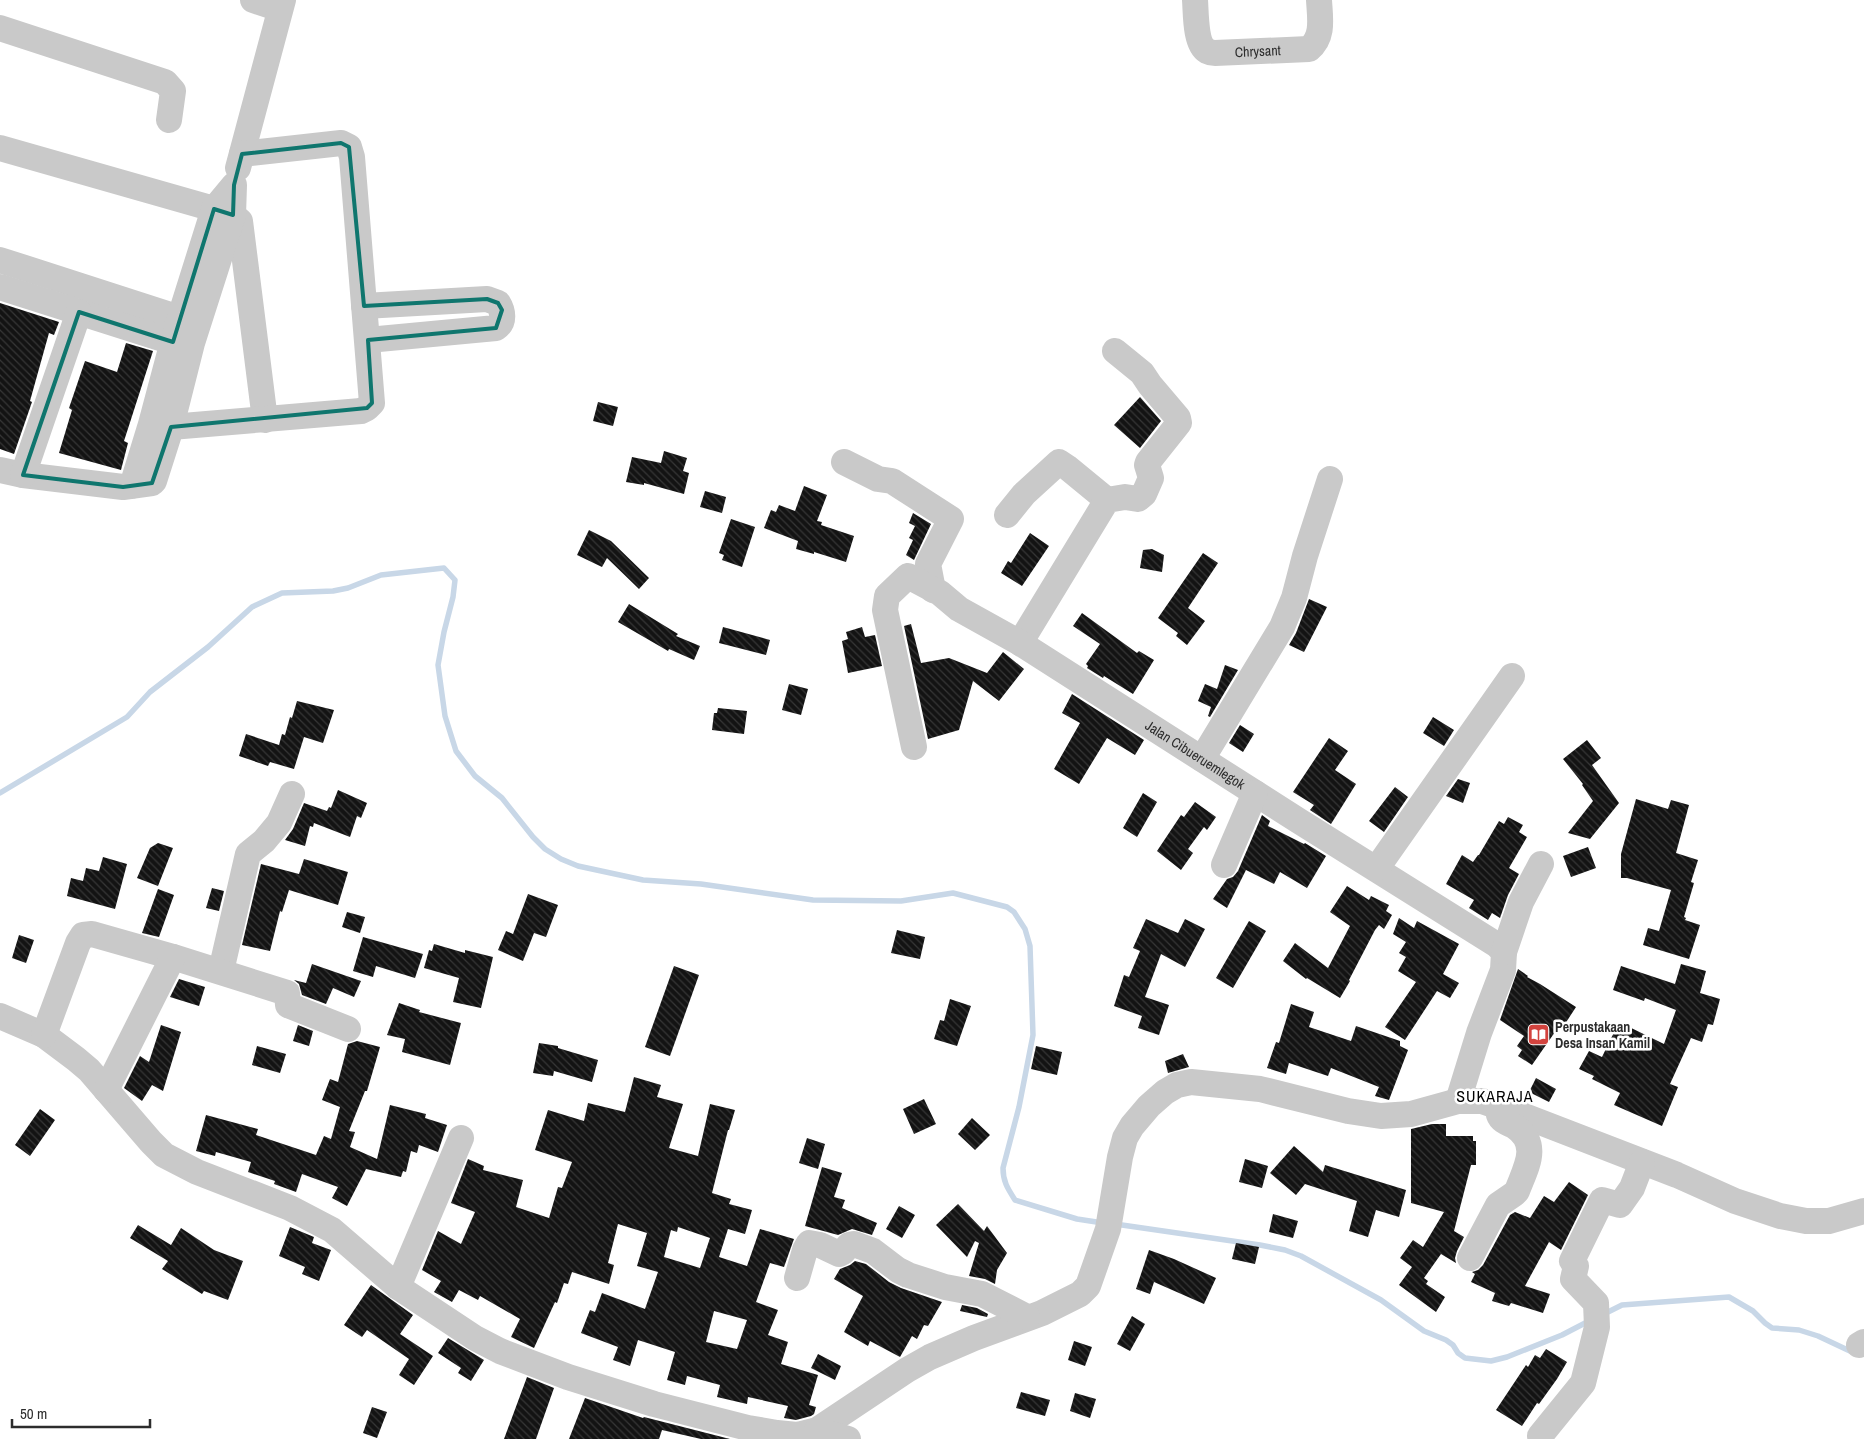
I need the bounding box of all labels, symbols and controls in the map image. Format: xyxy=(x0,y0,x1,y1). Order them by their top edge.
street label: Chrysant xyxy=(1234,41,1281,61)
street label: Jalan Cibueruemlegok xyxy=(1142,716,1249,793)
place label: Perpustakaan Desa Insan Kamil xyxy=(1555,1018,1650,1052)
library icon: Perpustakaan Desa Insan Kamil xyxy=(1527,1023,1551,1047)
district label: SUKARAJA xyxy=(1456,1085,1534,1107)
scale bar xyxy=(12,1396,150,1428)
text: 50 m xyxy=(20,1403,47,1424)

